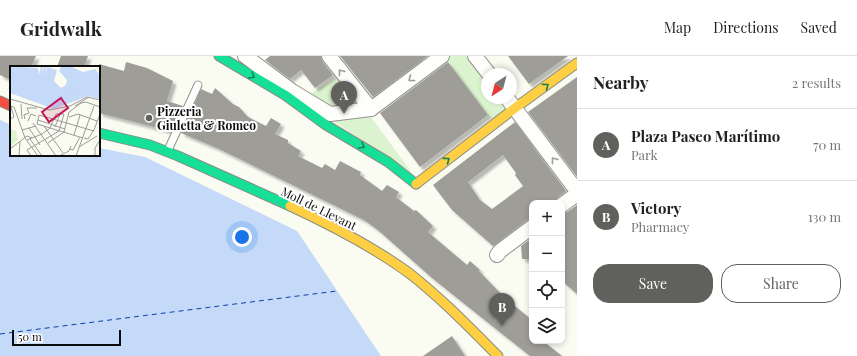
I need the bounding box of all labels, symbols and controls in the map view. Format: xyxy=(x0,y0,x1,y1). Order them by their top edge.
text: Gridwalk xyxy=(20,15,102,41)
text: Map xyxy=(664,18,691,37)
text: Directions xyxy=(713,18,779,37)
text: Saved xyxy=(801,18,837,37)
inset map xyxy=(10,66,100,156)
north arrow xyxy=(481,68,517,104)
one-way arrow xyxy=(339,69,346,76)
one-way arrow xyxy=(248,71,255,79)
text: Nearby xyxy=(593,71,648,93)
text: 2 results xyxy=(792,74,841,91)
one-way arrow xyxy=(408,75,415,82)
pin: A xyxy=(331,81,357,114)
one-way arrow xyxy=(542,83,549,90)
place label: Pizzeria Giuletta & Romeo xyxy=(157,103,256,133)
marker: Pizzeria Giuletta & Romeo xyxy=(144,113,154,123)
text: Plaza Paseo Marítimo xyxy=(631,126,780,146)
text: A xyxy=(602,136,610,153)
text: 70 m xyxy=(813,136,841,153)
one-way arrow xyxy=(358,141,365,149)
text: Park xyxy=(631,146,658,163)
one-way arrow xyxy=(552,157,559,164)
one-way arrow xyxy=(442,158,449,165)
street label: Moll de Llevant xyxy=(279,183,360,234)
text: Victory xyxy=(631,198,681,218)
map controls xyxy=(529,200,565,344)
button: + xyxy=(529,200,565,236)
text: B xyxy=(602,208,610,225)
text: 130 m xyxy=(808,208,841,225)
text: Pharmacy xyxy=(631,218,689,235)
your location xyxy=(232,227,252,247)
button: − xyxy=(529,236,565,272)
button: Save xyxy=(593,264,713,303)
button: Share xyxy=(721,264,841,303)
button: locate xyxy=(529,272,565,308)
pin: B xyxy=(489,293,515,326)
button: layers xyxy=(529,308,565,344)
scale bar xyxy=(12,328,121,347)
text: 50 m xyxy=(18,329,42,344)

